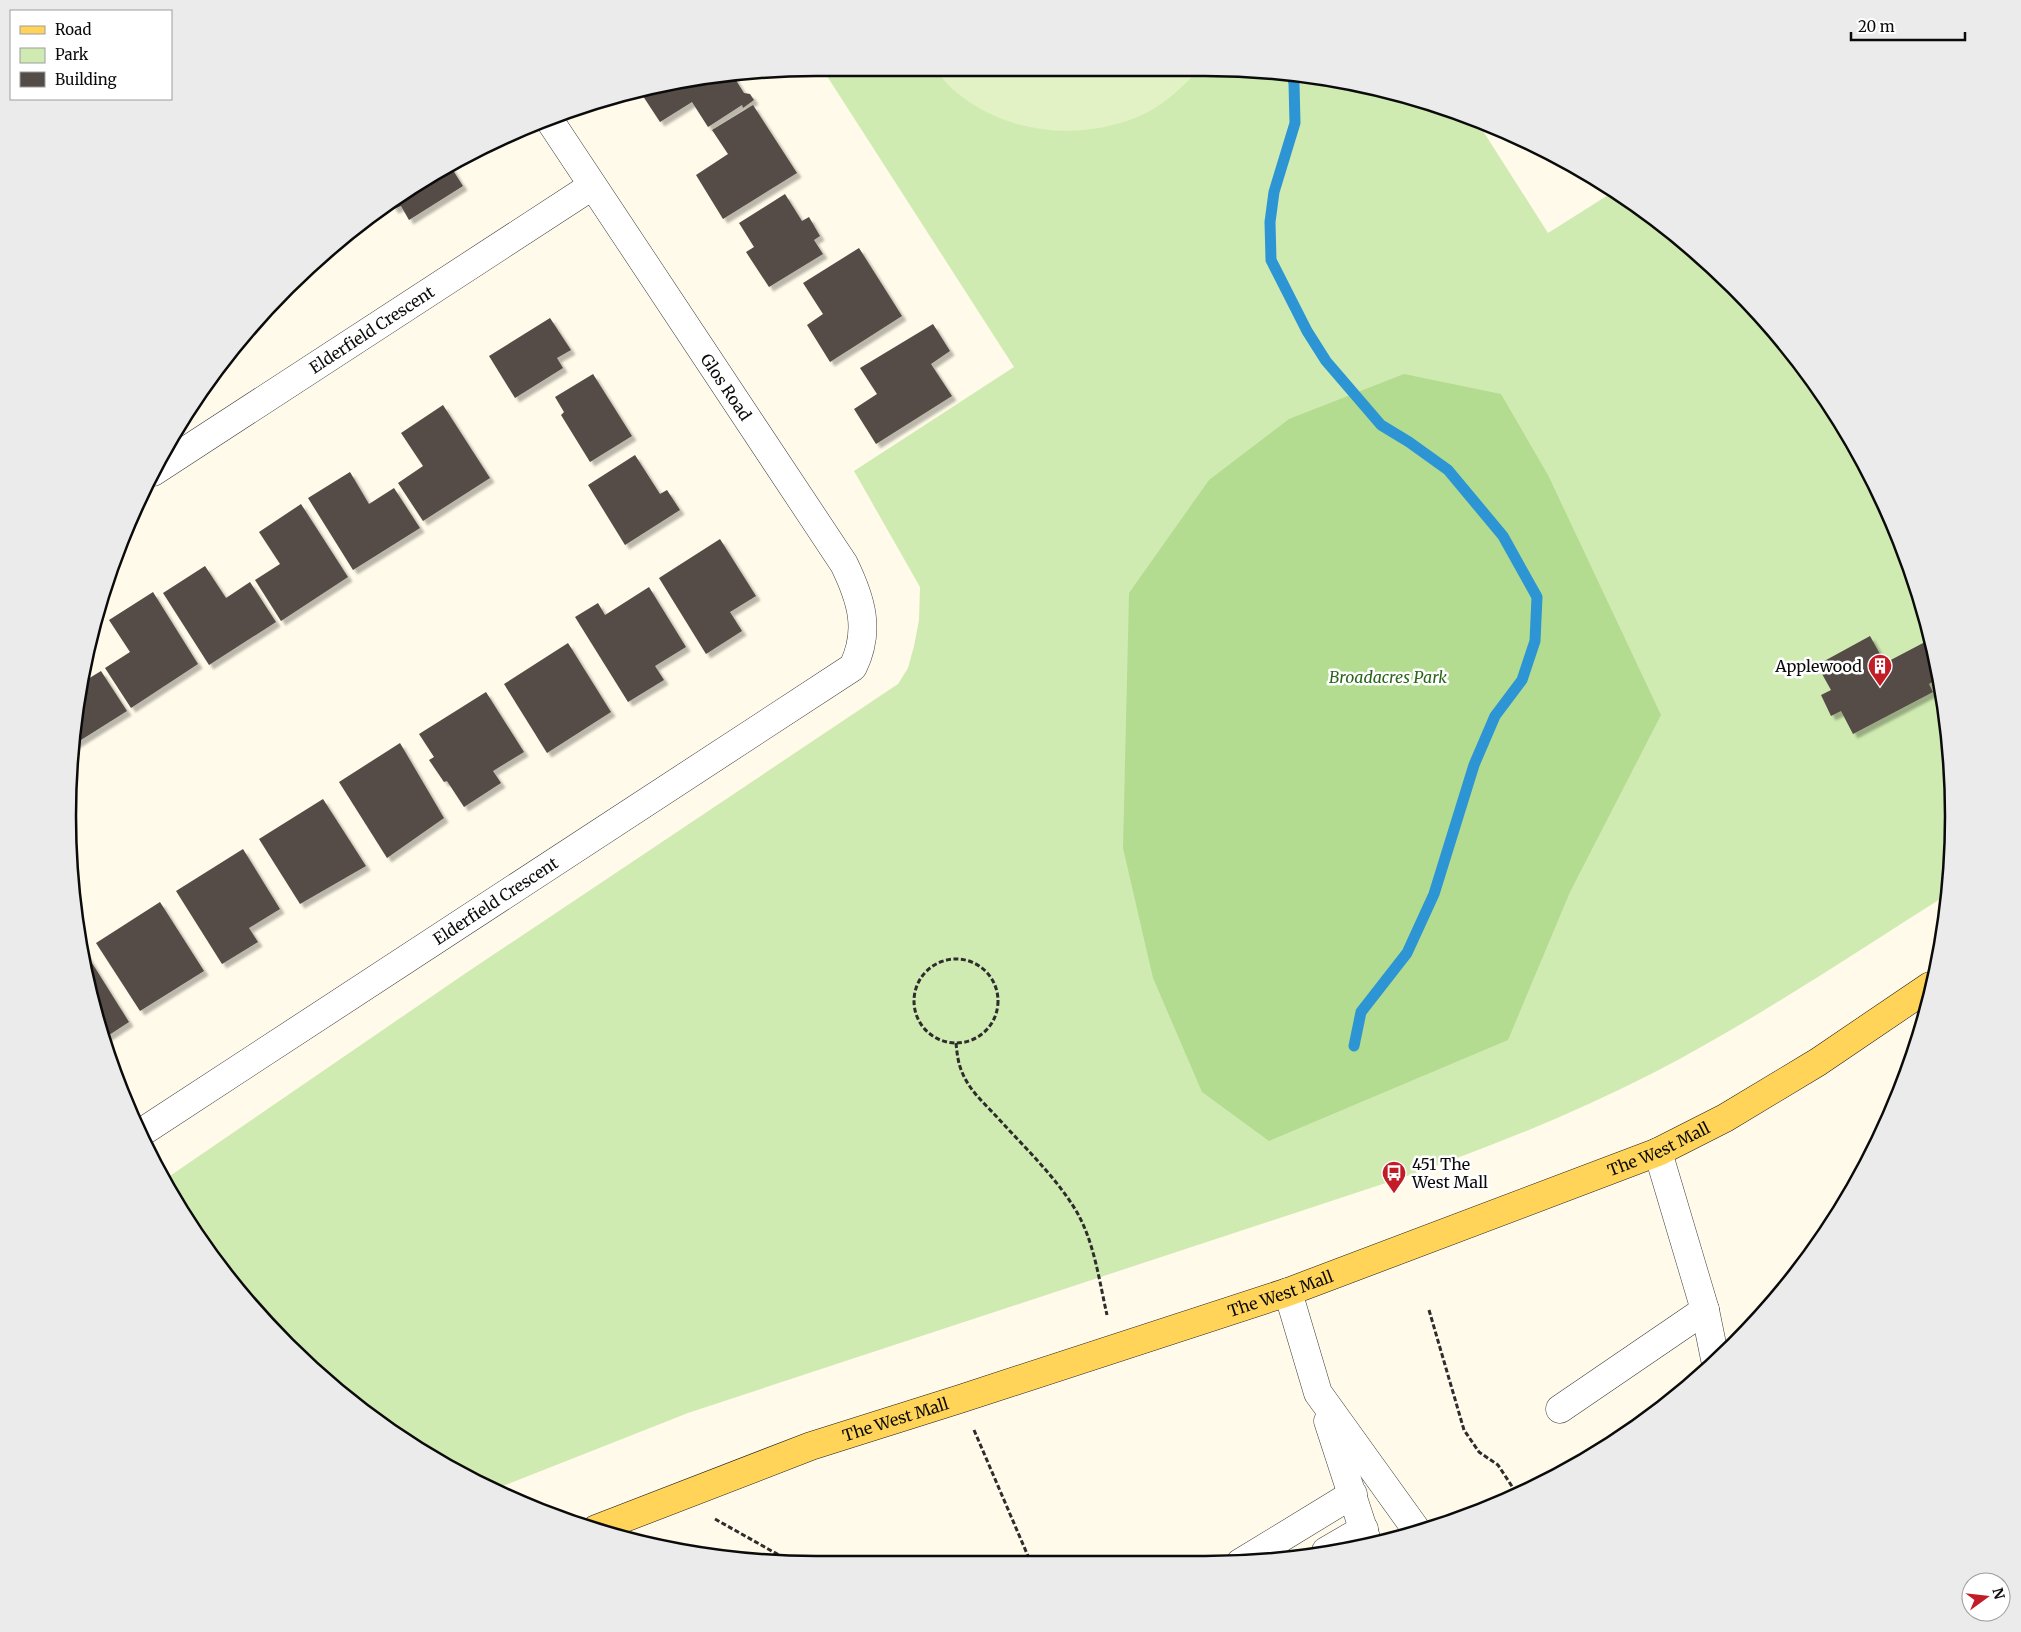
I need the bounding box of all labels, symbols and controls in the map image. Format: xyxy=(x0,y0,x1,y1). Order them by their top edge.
legend xyxy=(10,10,172,100)
scale bar xyxy=(1851,10,1965,42)
text: 20 m xyxy=(1858,17,1895,36)
text: Road xyxy=(55,20,91,39)
text: Park xyxy=(55,45,89,64)
text: Building xyxy=(55,70,117,89)
street label: Elderfield Crescent xyxy=(305,281,439,378)
street label: Glos Road xyxy=(696,350,756,425)
building icon: Applewood xyxy=(1867,653,1893,687)
place label: Applewood xyxy=(1774,656,1862,676)
park label: Broadacres Park xyxy=(1329,667,1447,687)
street label: Elderfield Crescent xyxy=(429,852,562,949)
street label: The West Mall xyxy=(1605,1117,1713,1180)
place label: 451 The West Mall xyxy=(1411,1154,1488,1192)
bus stop icon: 451 The West Mall xyxy=(1381,1160,1407,1194)
street label: The West Mall xyxy=(1225,1266,1336,1321)
street label: The West Mall xyxy=(840,1393,951,1445)
north arrow xyxy=(1961,1572,2011,1622)
text: N xyxy=(1988,1586,2009,1601)

